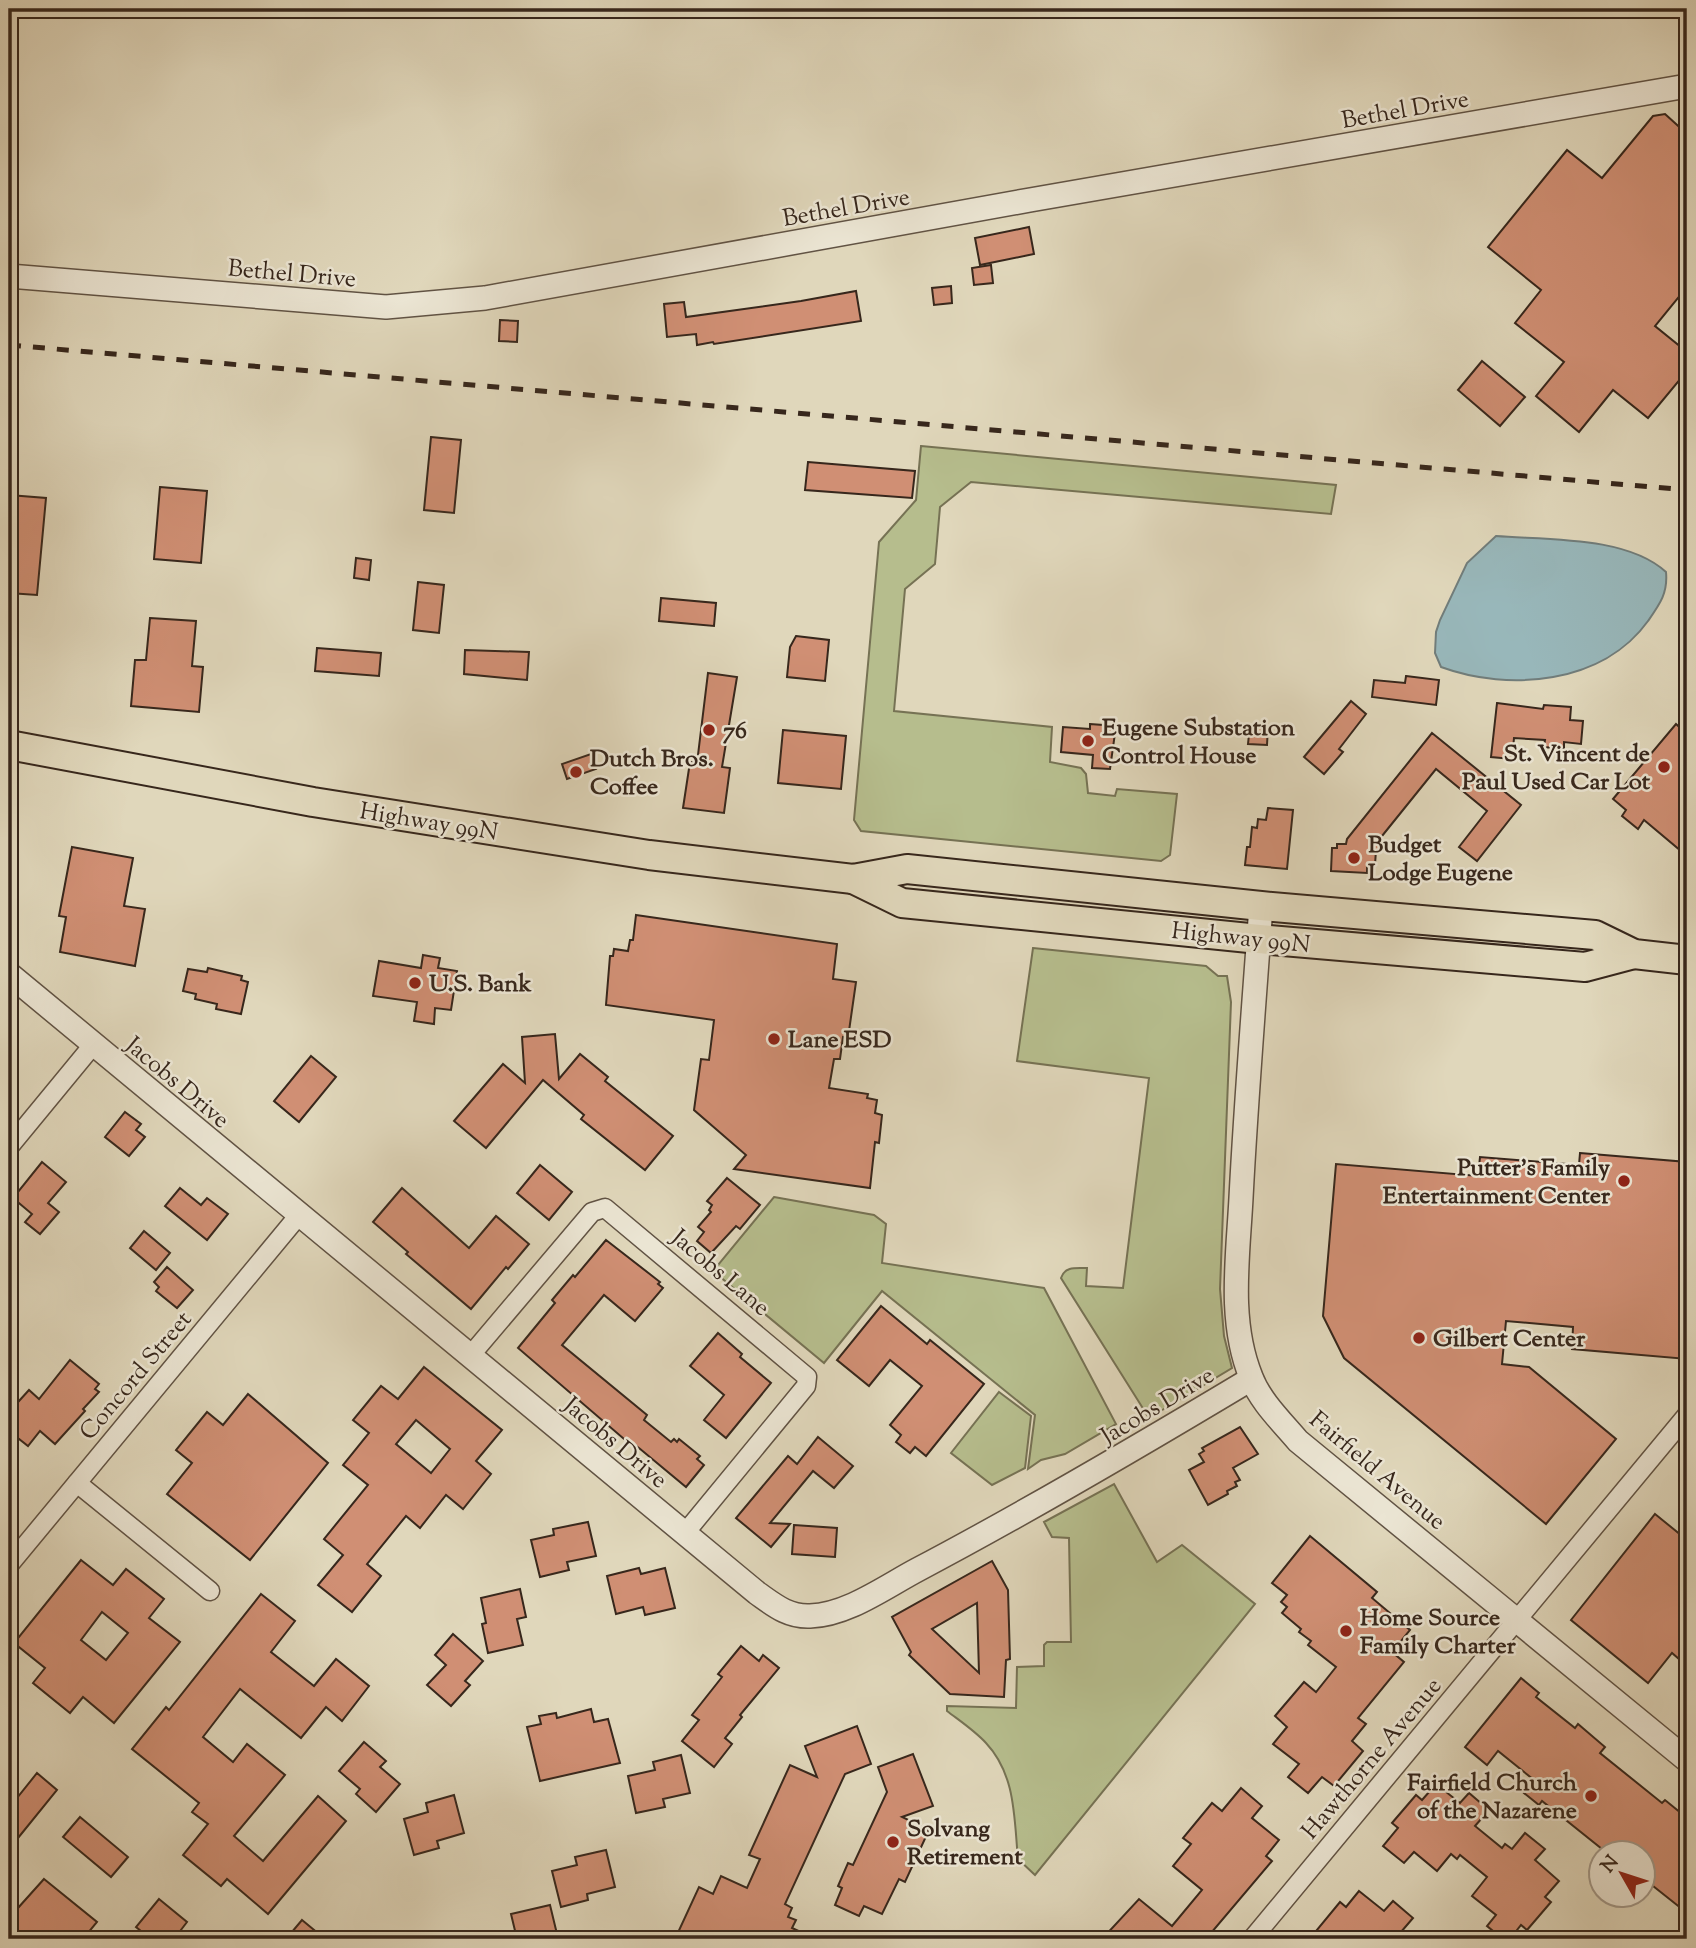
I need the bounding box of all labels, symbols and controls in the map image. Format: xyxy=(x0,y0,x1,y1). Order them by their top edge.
street label: Bethel Drive xyxy=(1339,83,1472,139)
street label: Bethel Drive xyxy=(780,181,913,237)
street label: Bethel Drive xyxy=(226,252,357,298)
place label: Eugene Substation Control House xyxy=(1102,712,1296,774)
place label: 76 xyxy=(723,715,747,749)
marker: 76 xyxy=(701,722,717,738)
marker: Eugene Substation Control House xyxy=(1080,733,1096,749)
place label: St. Vincent de Paul Used Car Lot xyxy=(1462,738,1651,800)
place label: Dutch Bros. Coffee xyxy=(590,743,714,805)
marker: St. Vincent de Paul Used Car Lot xyxy=(1656,759,1672,775)
marker: Dutch Bros. Coffee xyxy=(568,764,584,780)
street label: Highway 99N xyxy=(357,795,500,851)
place label: Budget Lodge Eugene xyxy=(1368,829,1513,891)
marker: Budget Lodge Eugene xyxy=(1346,850,1362,866)
street label: Highway 99N xyxy=(1170,915,1312,963)
place label: U.S. Bank xyxy=(429,968,532,1002)
marker: U.S. Bank xyxy=(407,975,423,991)
place label: Lane ESD xyxy=(788,1024,892,1058)
street label: Jacobs Drive xyxy=(116,1028,236,1137)
marker: Lane ESD xyxy=(766,1031,782,1047)
place label: Putter's Family Entertainment Center xyxy=(1383,1152,1611,1214)
marker: Putter's Family Entertainment Center xyxy=(1616,1173,1632,1189)
street label: Jacobs Lane xyxy=(661,1221,777,1325)
street label: Concord Street xyxy=(72,1304,201,1448)
place label: Gilbert Center xyxy=(1433,1323,1586,1357)
marker: Gilbert Center xyxy=(1411,1330,1427,1346)
street label: Jacobs Drive xyxy=(1093,1359,1221,1455)
street label: Jacobs Drive xyxy=(554,1388,674,1497)
street label: Fairfield Avenue xyxy=(1301,1404,1452,1539)
place label: Home Source Family Charter xyxy=(1360,1602,1517,1664)
marker: Home Source Family Charter xyxy=(1338,1623,1354,1639)
street label: Hawthorne Avenue xyxy=(1294,1671,1451,1848)
place label: Fairfield Church of the Nazarene xyxy=(1407,1767,1578,1829)
marker: Fairfield Church of the Nazarene xyxy=(1583,1788,1599,1804)
place label: Solvang Retirement xyxy=(907,1813,1023,1875)
marker: Solvang Retirement xyxy=(885,1834,901,1850)
north arrow xyxy=(1588,1840,1658,1910)
text: N xyxy=(1595,1850,1626,1879)

